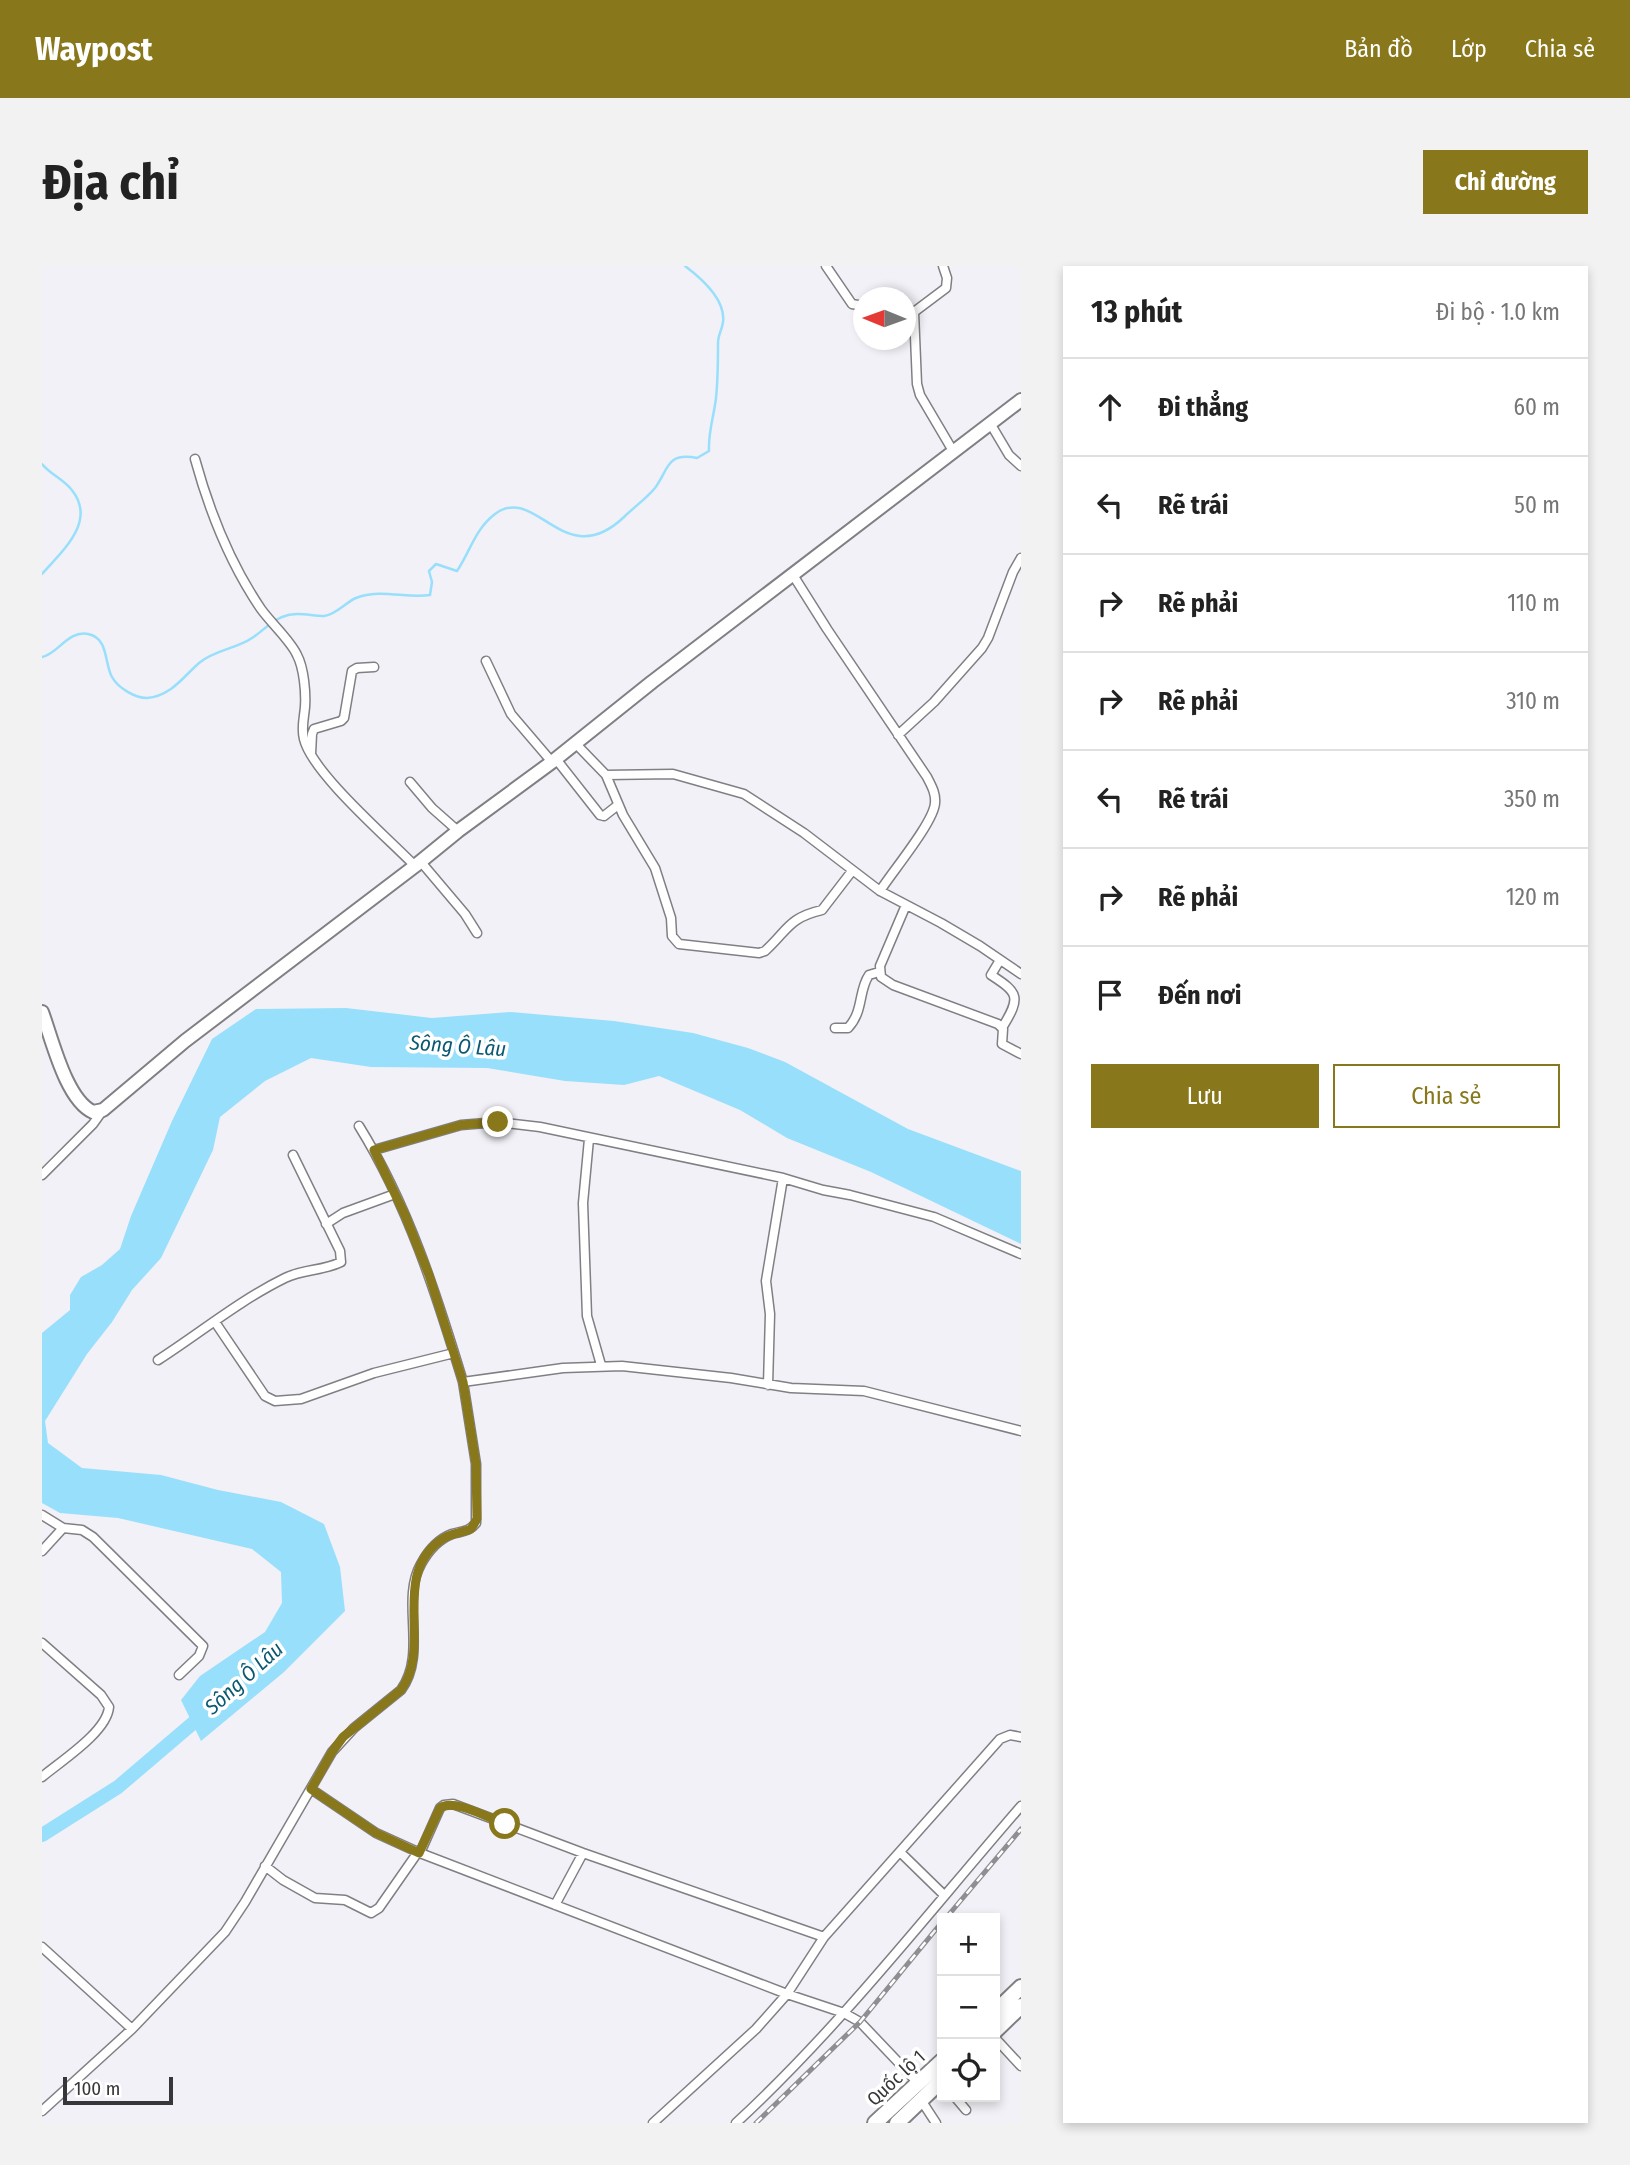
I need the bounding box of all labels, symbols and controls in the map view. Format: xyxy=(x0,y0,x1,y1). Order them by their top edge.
text: Waypost xyxy=(35,29,153,69)
text: Bản đồ xyxy=(1344,35,1413,63)
text: Lớp xyxy=(1451,35,1487,63)
text: Chia sẻ xyxy=(1525,35,1595,63)
button: Chỉ đường xyxy=(1423,150,1588,214)
text: Địa chỉ xyxy=(42,153,179,212)
north arrow xyxy=(853,287,916,350)
text: 13 phút xyxy=(1091,294,1182,330)
text: Đi bộ · 1.0 km xyxy=(1436,298,1560,326)
icon: ahead xyxy=(1091,388,1129,426)
text: Đi thẳng xyxy=(1158,392,1248,423)
text: 60 m xyxy=(1514,393,1560,421)
icon: left xyxy=(1091,486,1129,524)
text: Rẽ trái xyxy=(1158,490,1228,521)
text: 50 m xyxy=(1514,491,1560,519)
icon: right xyxy=(1091,584,1129,622)
text: Rẽ phải xyxy=(1158,588,1238,619)
text: 110 m xyxy=(1507,589,1560,617)
icon: right xyxy=(1091,682,1129,720)
text: Rẽ phải xyxy=(1158,686,1238,717)
text: 310 m xyxy=(1506,687,1560,715)
icon: left xyxy=(1091,780,1129,818)
text: Rẽ trái xyxy=(1158,784,1228,815)
text: 350 m xyxy=(1504,785,1560,813)
icon: right xyxy=(1091,878,1129,916)
text: Rẽ phải xyxy=(1158,882,1238,913)
text: 120 m xyxy=(1506,883,1560,911)
icon: arrive xyxy=(1091,976,1129,1014)
text: Đến nơi xyxy=(1158,980,1241,1011)
water label: Sông Ô Lâu xyxy=(408,1030,507,1062)
button: Lưu xyxy=(1091,1064,1319,1128)
button: Chia sẻ xyxy=(1333,1064,1560,1128)
route end xyxy=(482,1106,513,1137)
water label: Sông Ô Lâu xyxy=(199,1636,289,1721)
route start xyxy=(489,1808,520,1839)
map controls xyxy=(937,1913,1000,2102)
button: + xyxy=(937,1913,1000,1976)
button: − xyxy=(937,1976,1000,2039)
button: locate xyxy=(937,2039,1000,2102)
street label: Quốc lộ 1 xyxy=(862,2045,930,2111)
scale bar xyxy=(63,2074,173,2106)
text: 100 m xyxy=(74,2077,120,2100)

